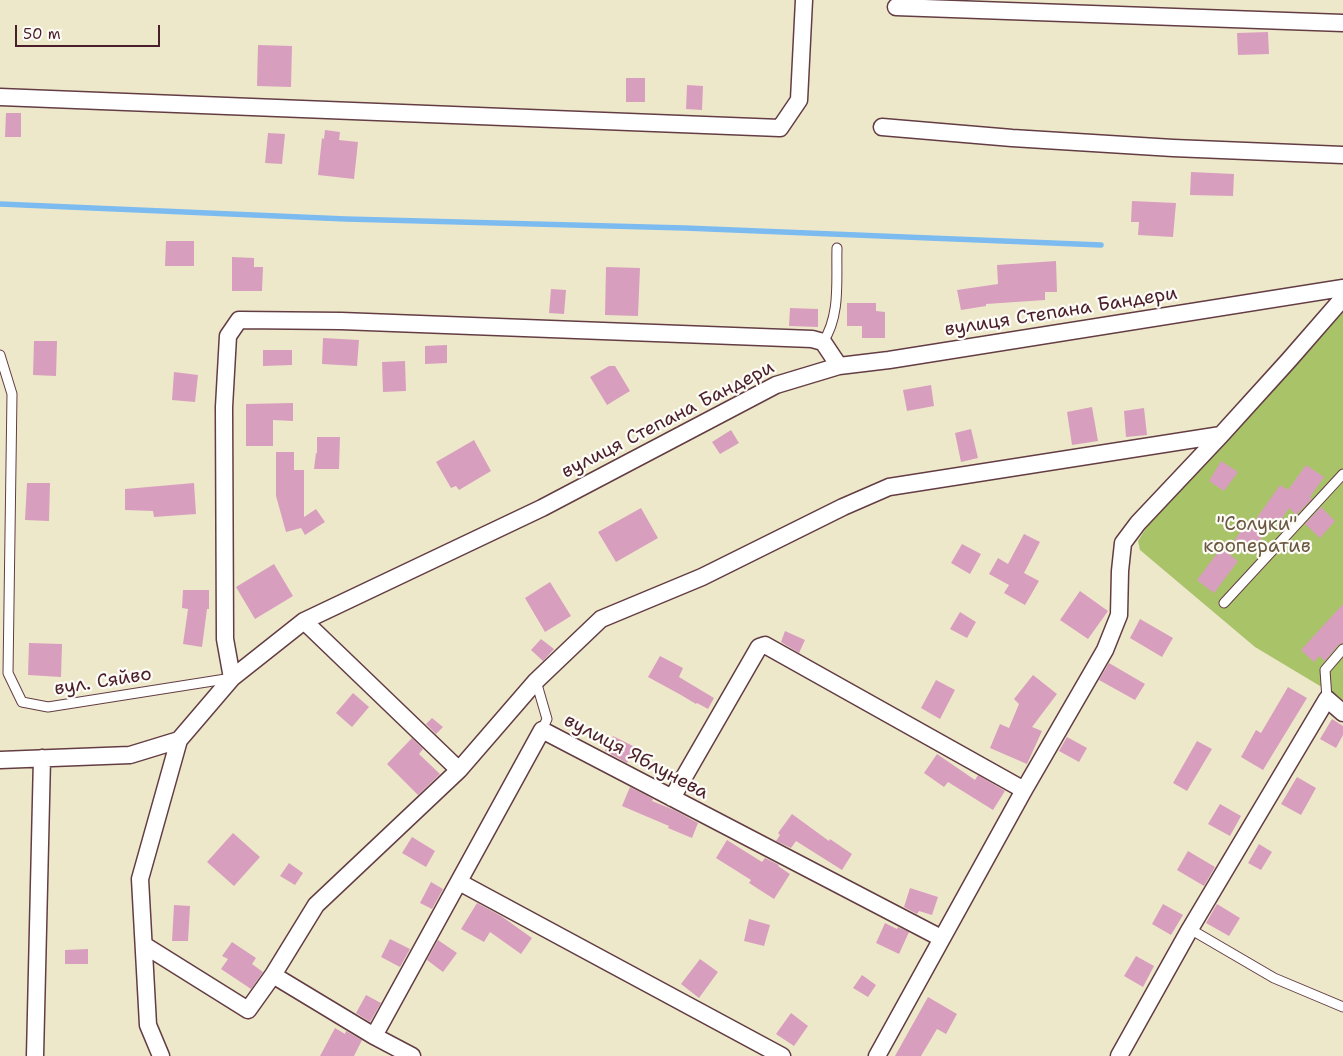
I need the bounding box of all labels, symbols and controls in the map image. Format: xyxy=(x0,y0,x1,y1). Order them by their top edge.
scale bar xyxy=(18,15,162,47)
text: 50 m xyxy=(23,24,61,44)
street label: вулиця Степана Бандери xyxy=(943,282,1179,342)
street label: вулиця Степана Бандери xyxy=(558,356,778,484)
park label: "Солуки" кооператив xyxy=(1203,514,1311,558)
street label: вул. Сяйво xyxy=(53,663,153,701)
street label: вулиця Яблунева xyxy=(560,709,712,805)

